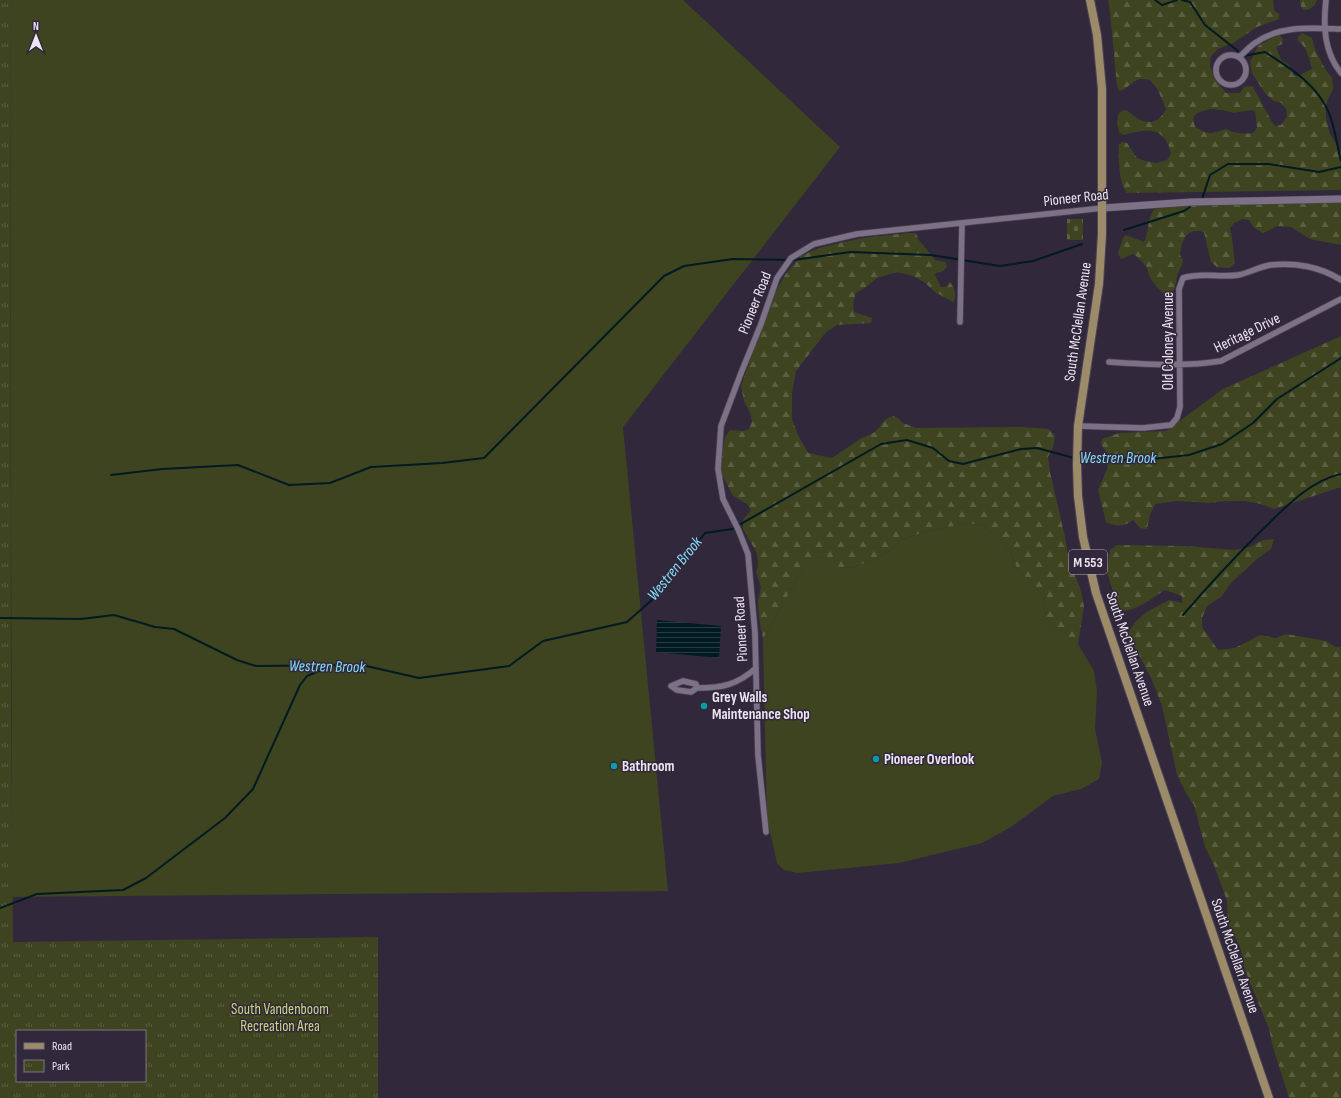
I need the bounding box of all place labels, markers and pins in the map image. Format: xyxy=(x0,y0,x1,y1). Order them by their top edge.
place label: Grey Walls Maintenance Shop xyxy=(712,688,810,724)
marker: Grey Walls Maintenance Shop xyxy=(699,701,709,711)
place label: Pioneer Overlook xyxy=(884,750,975,769)
marker: Pioneer Overlook xyxy=(871,754,881,764)
place label: Bathroom xyxy=(622,757,675,776)
marker: Bathroom xyxy=(609,761,619,771)

